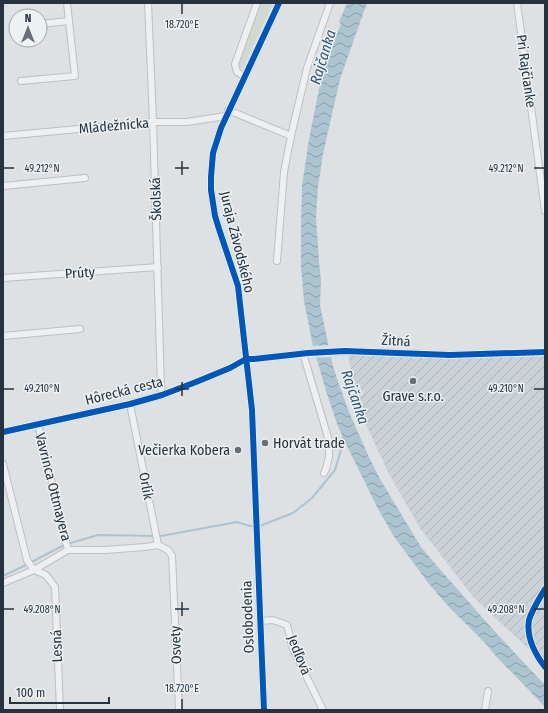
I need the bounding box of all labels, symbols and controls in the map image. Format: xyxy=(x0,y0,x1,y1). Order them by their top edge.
north arrow xyxy=(8,8,48,48)
text: N xyxy=(25,12,31,25)
text: 18.720°E xyxy=(165,19,199,31)
water label: Rajčanka xyxy=(306,27,340,87)
street label: Pri Rajčianke xyxy=(512,33,540,109)
street label: Mládežnícka xyxy=(78,114,150,138)
text: 49.212°N xyxy=(25,163,59,175)
text: 49.212°N xyxy=(489,163,523,175)
street label: Školská xyxy=(146,177,165,221)
street label: Juraja Závodského xyxy=(216,189,258,295)
street label: Prúty xyxy=(64,263,96,283)
street label: Žitná xyxy=(381,331,411,350)
water label: Rajčanka xyxy=(337,367,373,427)
street label: Hôrecká cesta xyxy=(83,373,165,409)
marker: Grave s.r.o. xyxy=(408,376,418,386)
text: 49.210°N xyxy=(24,383,60,395)
text: 49.210°N xyxy=(488,383,524,395)
place label: Grave s.r.o. xyxy=(382,388,444,405)
street label: Vavrinca Ottmayera xyxy=(31,431,75,543)
place label: Horvát trade xyxy=(273,435,345,452)
marker: Horvát trade xyxy=(260,438,270,448)
place label: Večierka Kobera xyxy=(138,442,230,459)
marker: Večierka Kobera xyxy=(233,445,243,455)
street label: Orlík xyxy=(135,471,157,502)
street label: Oslobodenia xyxy=(238,580,258,654)
text: 49.208°N xyxy=(23,604,61,616)
text: 49.208°N xyxy=(487,604,525,616)
street label: Osvety xyxy=(167,625,185,665)
street label: Lesná xyxy=(48,629,66,663)
street label: Jedľová xyxy=(283,632,315,678)
scale bar xyxy=(10,679,109,705)
text: 18.720°E xyxy=(165,683,199,695)
text: 100 m xyxy=(16,686,45,700)

